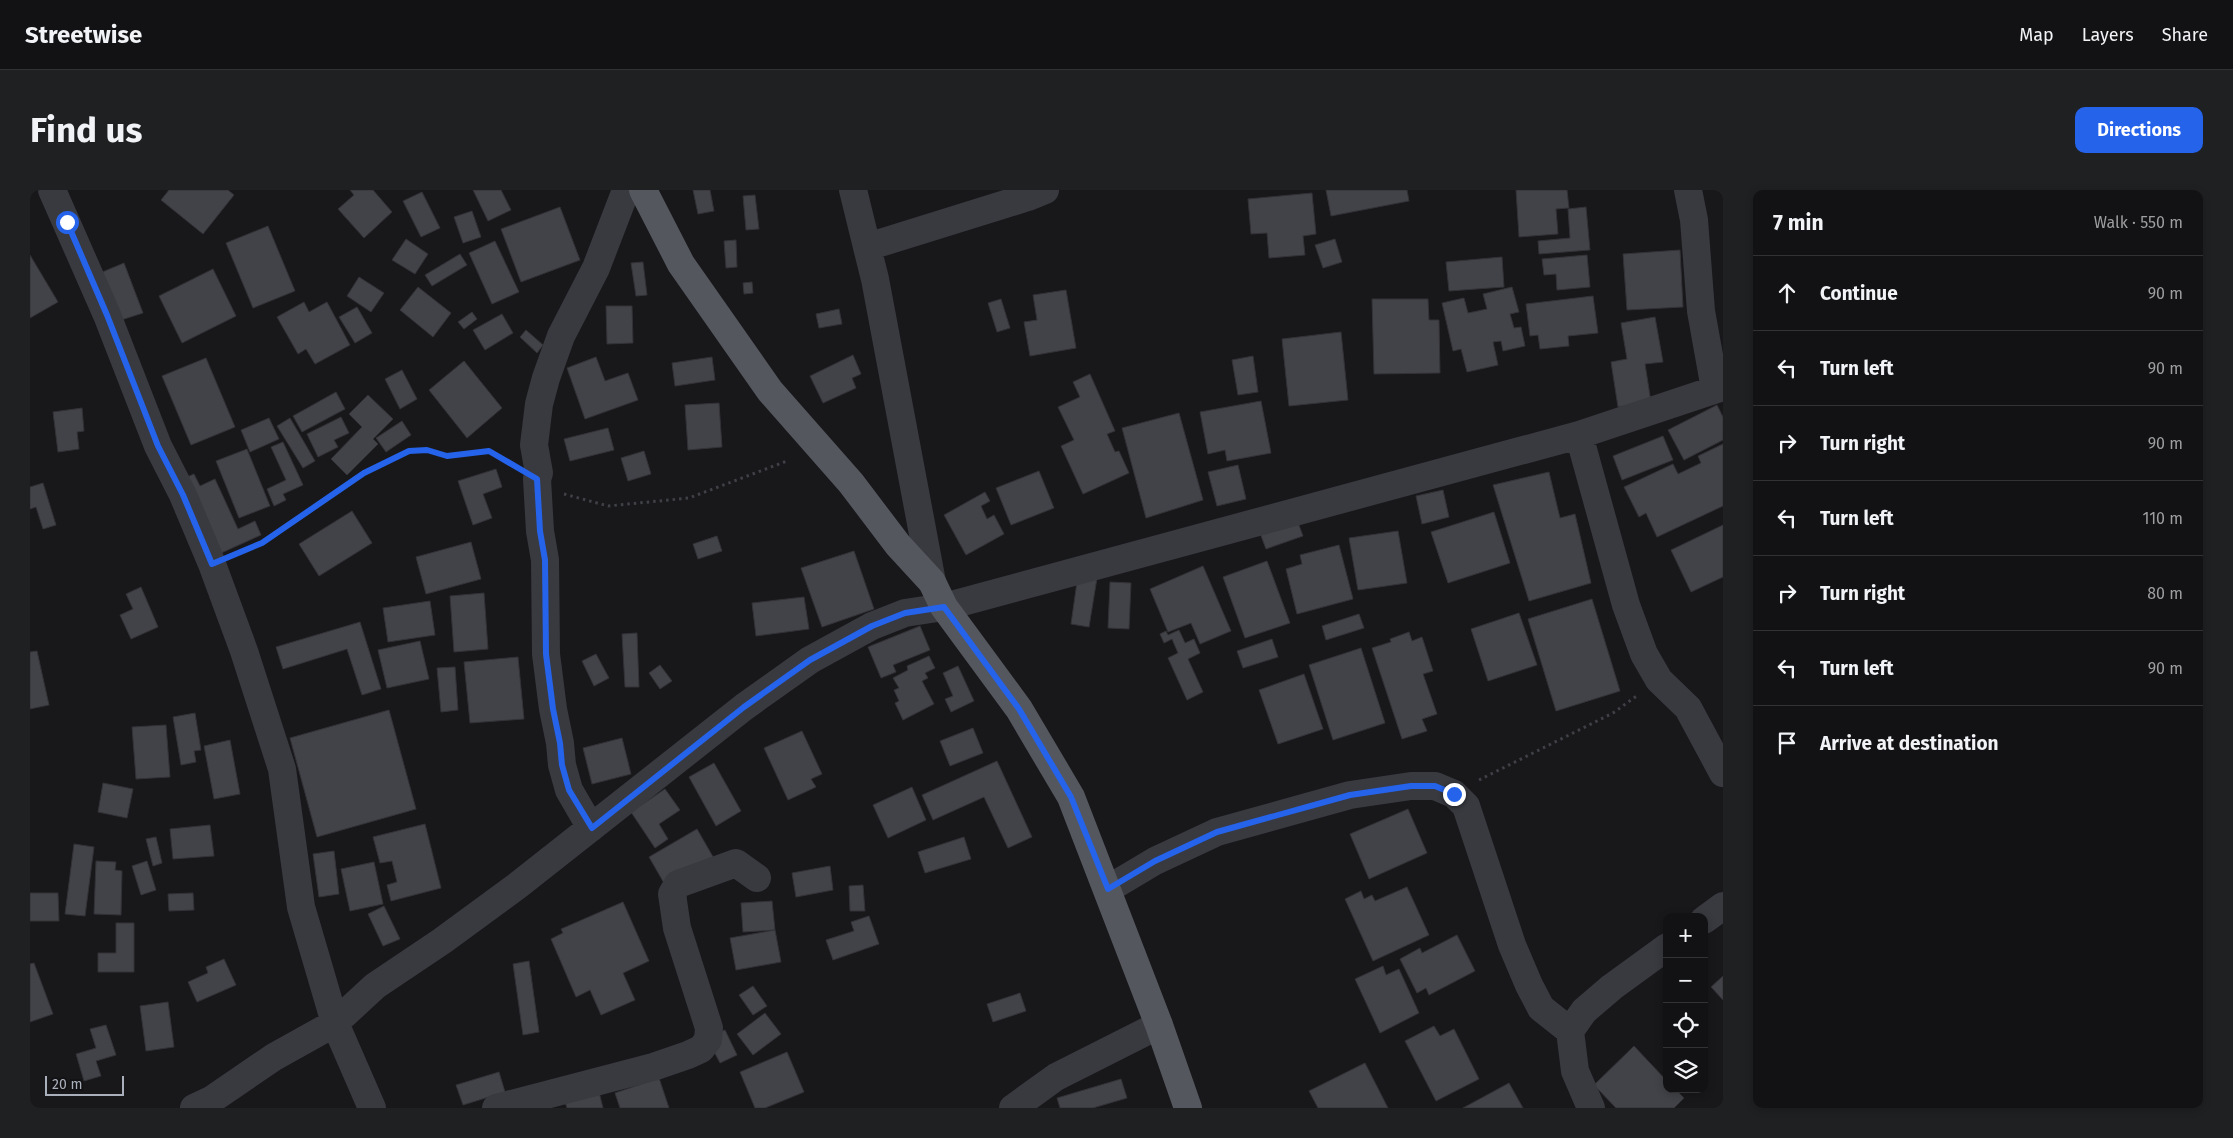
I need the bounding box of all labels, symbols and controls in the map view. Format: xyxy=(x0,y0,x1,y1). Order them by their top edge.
text: Streetwise xyxy=(25,21,142,49)
text: Map xyxy=(2019,24,2054,46)
text: Layers xyxy=(2082,24,2134,46)
text: Share xyxy=(2162,24,2208,46)
button: Directions xyxy=(2075,107,2203,153)
text: Find us xyxy=(30,109,142,151)
text: 7 min xyxy=(1773,210,1824,236)
route start xyxy=(56,211,79,234)
text: Walk · 550 m xyxy=(2094,213,2183,232)
icon: ahead xyxy=(1773,279,1801,307)
text: Continue xyxy=(1820,282,1898,305)
text: 90 m xyxy=(2148,284,2183,303)
icon: left xyxy=(1773,354,1801,382)
text: Turn left xyxy=(1820,357,1894,380)
text: 90 m xyxy=(2148,359,2183,378)
icon: right xyxy=(1773,429,1801,457)
text: Turn right xyxy=(1820,432,1905,455)
text: 90 m xyxy=(2148,434,2183,453)
icon: left xyxy=(1773,504,1801,532)
text: Turn left xyxy=(1820,507,1894,530)
text: 110 m xyxy=(2142,509,2183,528)
icon: right xyxy=(1773,579,1801,607)
text: Turn right xyxy=(1820,582,1905,605)
text: 80 m xyxy=(2147,584,2183,603)
icon: left xyxy=(1773,654,1801,682)
text: Turn left xyxy=(1820,657,1894,680)
text: 90 m xyxy=(2148,659,2183,678)
icon: arrive xyxy=(1773,729,1801,757)
text: Arrive at destination xyxy=(1820,732,1999,755)
route end xyxy=(1443,783,1466,806)
map controls xyxy=(1663,913,1708,1093)
button: + xyxy=(1663,913,1708,958)
button: − xyxy=(1663,958,1708,1003)
button: locate xyxy=(1663,1003,1708,1048)
button: layers xyxy=(1663,1048,1708,1093)
scale bar xyxy=(45,1073,124,1096)
text: 20 m xyxy=(52,1076,82,1093)

